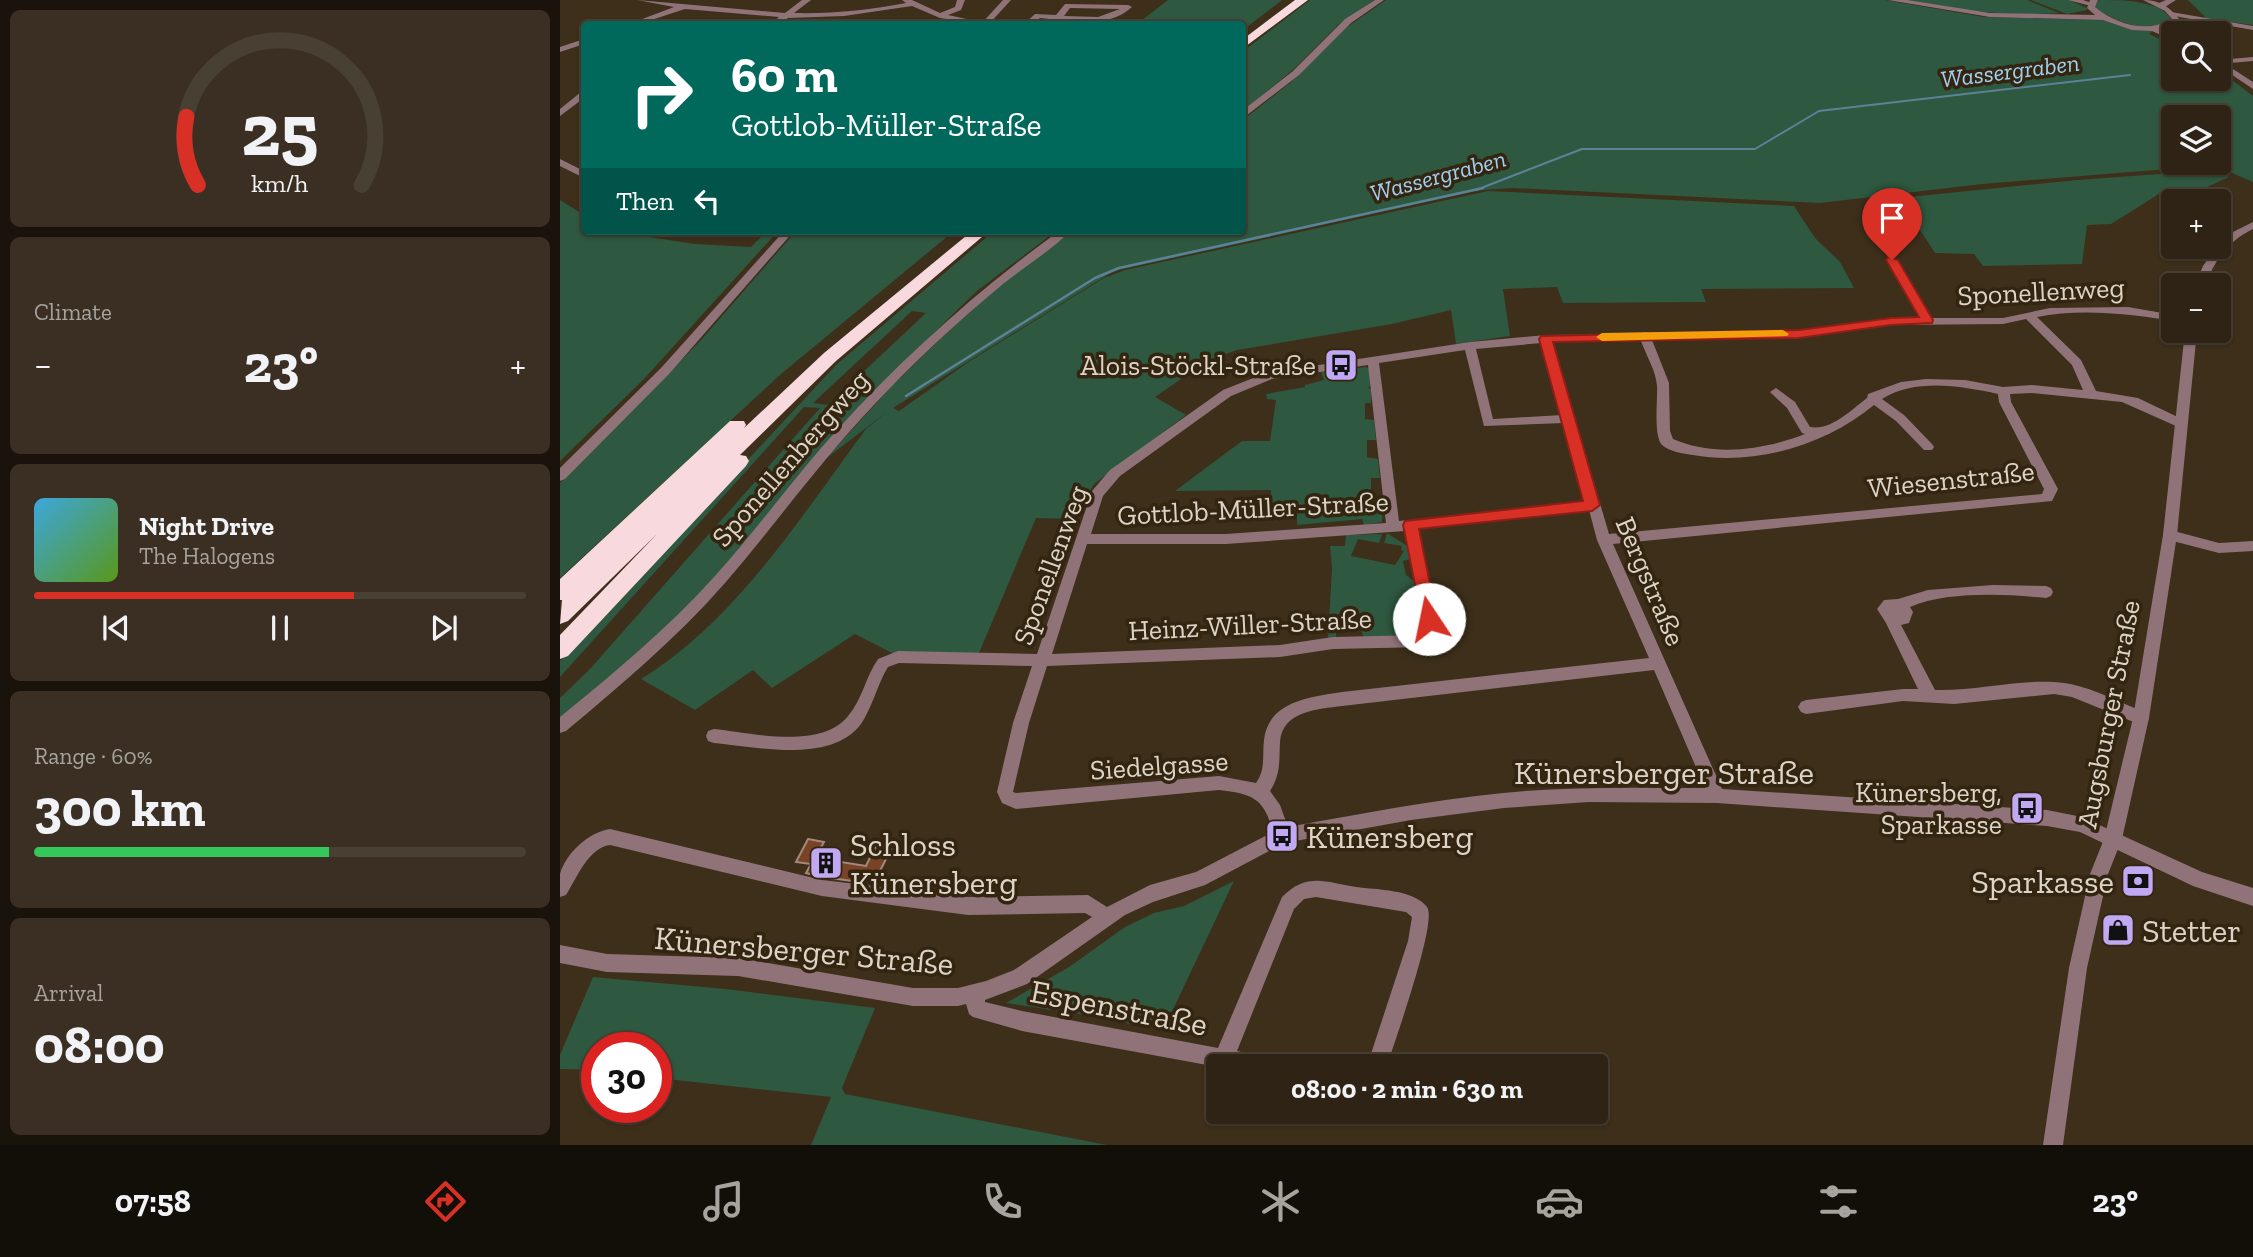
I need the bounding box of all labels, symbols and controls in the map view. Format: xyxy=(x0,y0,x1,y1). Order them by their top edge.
map controls xyxy=(2161,21,2231,343)
button: search xyxy=(2161,21,2231,91)
text: 60 m xyxy=(731,46,838,105)
water label: Wassergraben xyxy=(1939,48,2081,93)
icon: right xyxy=(616,49,707,140)
text: 25 xyxy=(241,86,319,174)
button: layers xyxy=(2161,105,2231,175)
text: Gottlob-Müller-Straße xyxy=(731,106,1042,144)
water label: Wassergraben xyxy=(1367,143,1509,208)
text: km/h xyxy=(251,167,309,197)
icon: left xyxy=(688,182,726,220)
text: Then xyxy=(616,185,674,217)
pin xyxy=(1862,188,1922,260)
button: + xyxy=(2161,189,2231,259)
icon: arrive xyxy=(1873,199,1911,237)
street label: Sponellenweg xyxy=(1957,271,2125,312)
button: − xyxy=(2161,273,2231,343)
text: Climate xyxy=(34,298,112,326)
text: 23° xyxy=(244,333,318,395)
text: − xyxy=(34,342,52,388)
text: + xyxy=(510,342,526,388)
bus stop icon: Alois-Stöckl-Straße xyxy=(1322,346,1360,384)
place label: Alois-Stöckl-Straße xyxy=(1080,349,1316,382)
street label: Sponellenbergweg xyxy=(705,363,876,553)
street label: Wiesenstraße xyxy=(1866,454,2036,505)
street label: Sponellenweg xyxy=(1006,481,1095,649)
street label: Gottlob-Müller-Straße xyxy=(1116,485,1390,532)
text: Night Drive xyxy=(139,510,274,542)
street label: Bergstraße xyxy=(1609,512,1692,650)
text: The Halogens xyxy=(139,542,275,570)
position arrow xyxy=(1392,582,1466,656)
street label: Augsburger Straße xyxy=(2070,597,2147,831)
street label: Heinz-Willer-Straße xyxy=(1127,602,1373,647)
icon: previous xyxy=(97,609,135,647)
icon: pause xyxy=(261,609,299,647)
icon: next xyxy=(425,609,463,647)
text: Range · 60% xyxy=(34,742,153,770)
street label: Siedelgasse xyxy=(1089,744,1229,787)
street label: Künersberger Straße xyxy=(1514,753,1814,792)
place label: Künersberg, Sparkasse xyxy=(1855,776,2002,841)
text: 300 km xyxy=(34,777,206,839)
bus stop icon: Künersberg, Sparkasse xyxy=(2008,789,2046,827)
bus stop icon: Künersberg xyxy=(1263,817,1301,855)
place label: Künersberg xyxy=(1306,817,1473,856)
place label: Schloss Künersberg xyxy=(850,825,1017,902)
building icon: Schloss Künersberg xyxy=(807,844,845,882)
place label: Sparkasse xyxy=(1971,862,2114,901)
bank icon: Sparkasse xyxy=(2119,862,2157,900)
shop icon: Stetter xyxy=(2099,911,2137,949)
place label: Stetter xyxy=(2142,911,2241,950)
street label: Künersberger Straße xyxy=(653,918,955,983)
street label: Espenstraße xyxy=(1027,971,1211,1044)
text: Arrival xyxy=(34,979,103,1007)
text: 08:00 xyxy=(34,1014,165,1076)
speed limit sign: 30 xyxy=(581,1032,672,1123)
text: 08:00 · 2 min · 630 m xyxy=(1291,1073,1523,1105)
icon: directions xyxy=(421,1177,470,1226)
icon: music xyxy=(699,1177,748,1226)
icon: phone xyxy=(978,1177,1027,1226)
icon: climate xyxy=(1256,1177,1305,1226)
icon: car xyxy=(1535,1177,1584,1226)
icon: filters xyxy=(1814,1177,1863,1226)
text: 07:58 xyxy=(115,1182,191,1220)
text: 23° xyxy=(2092,1182,2138,1220)

